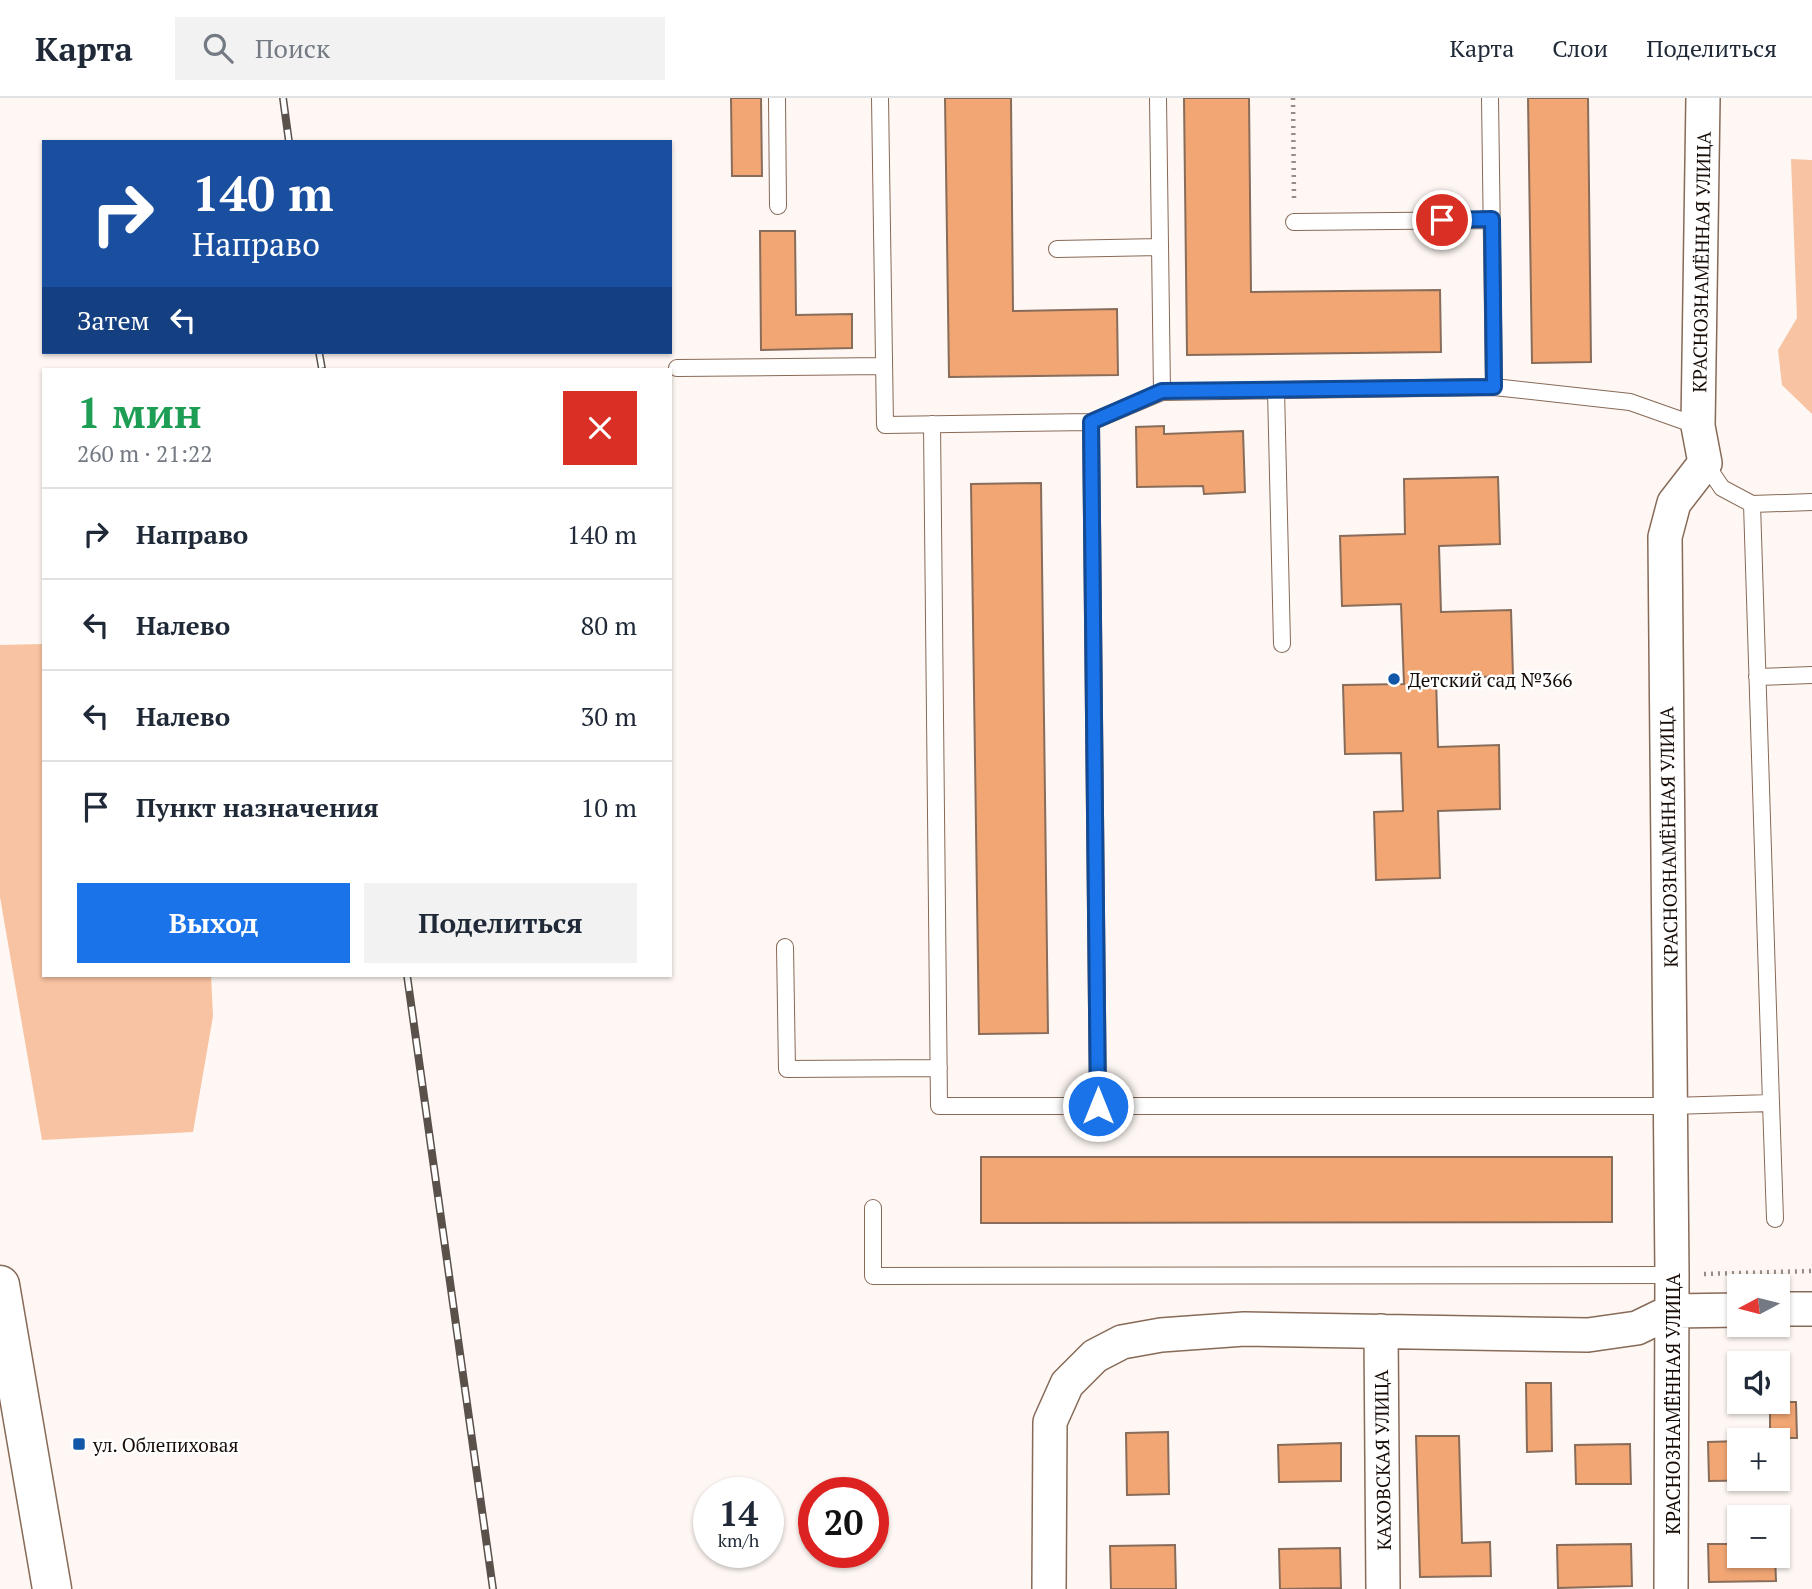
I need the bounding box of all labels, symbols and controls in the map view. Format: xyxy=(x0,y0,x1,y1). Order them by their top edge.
search box xyxy=(175,17,665,80)
text: Карта xyxy=(35,27,133,70)
icon: search xyxy=(199,29,237,67)
text: Поиск xyxy=(255,31,330,65)
text: Карта xyxy=(1449,32,1514,64)
text: Слои xyxy=(1552,32,1608,64)
text: Поделиться xyxy=(1646,32,1777,64)
street label: КРАСНОЗНАМЁННАЯ УЛИЦА xyxy=(1686,131,1716,393)
text: 140 m xyxy=(192,160,334,225)
icon: right xyxy=(77,168,168,259)
pin xyxy=(1412,190,1472,250)
icon: arrive xyxy=(1423,201,1461,239)
text: Направо xyxy=(192,223,320,265)
icon: left xyxy=(164,301,202,339)
text: Затем xyxy=(77,303,150,337)
text: 1 мин xyxy=(77,384,202,440)
button: close xyxy=(563,391,637,465)
text: 260 m · 21:22 xyxy=(77,438,212,469)
icon: right xyxy=(77,515,115,553)
text: Направо xyxy=(136,517,248,551)
text: 140 m xyxy=(567,517,637,551)
icon: left xyxy=(77,606,115,644)
text: Налево xyxy=(136,608,230,642)
text: 80 m xyxy=(581,608,637,642)
place label: Детский сад №366 xyxy=(1408,667,1572,692)
marker: Детский сад №366 xyxy=(1386,671,1402,687)
icon: left xyxy=(77,697,115,735)
text: Налево xyxy=(136,699,230,733)
text: 30 m xyxy=(581,699,637,733)
street label: КРАСНОЗНАМЁННАЯ УЛИЦА xyxy=(1653,706,1683,968)
icon: arrive xyxy=(77,788,115,826)
text: Пункт назначения xyxy=(136,790,379,824)
text: 10 m xyxy=(581,790,637,824)
button: Выход xyxy=(77,883,350,963)
button: Поделиться xyxy=(364,883,637,963)
position arrow xyxy=(1061,1069,1135,1143)
street label: КРАСНОЗНАМЁННАЯ УЛИЦА xyxy=(1660,1273,1685,1535)
north arrow xyxy=(1727,1274,1790,1337)
map controls xyxy=(1727,1274,1790,1568)
button: sound xyxy=(1727,1351,1790,1414)
street label: КАХОВСКАЯ УЛИЦА xyxy=(1368,1369,1396,1551)
button: + xyxy=(1727,1428,1790,1491)
place label: ул. Облепиховая xyxy=(92,1432,238,1457)
marker: ул. Облепиховая xyxy=(71,1436,87,1452)
speed limit sign: 20 xyxy=(798,1477,889,1568)
text: 14 xyxy=(719,1490,758,1536)
button: − xyxy=(1727,1505,1790,1568)
text: km/h xyxy=(718,1528,759,1552)

